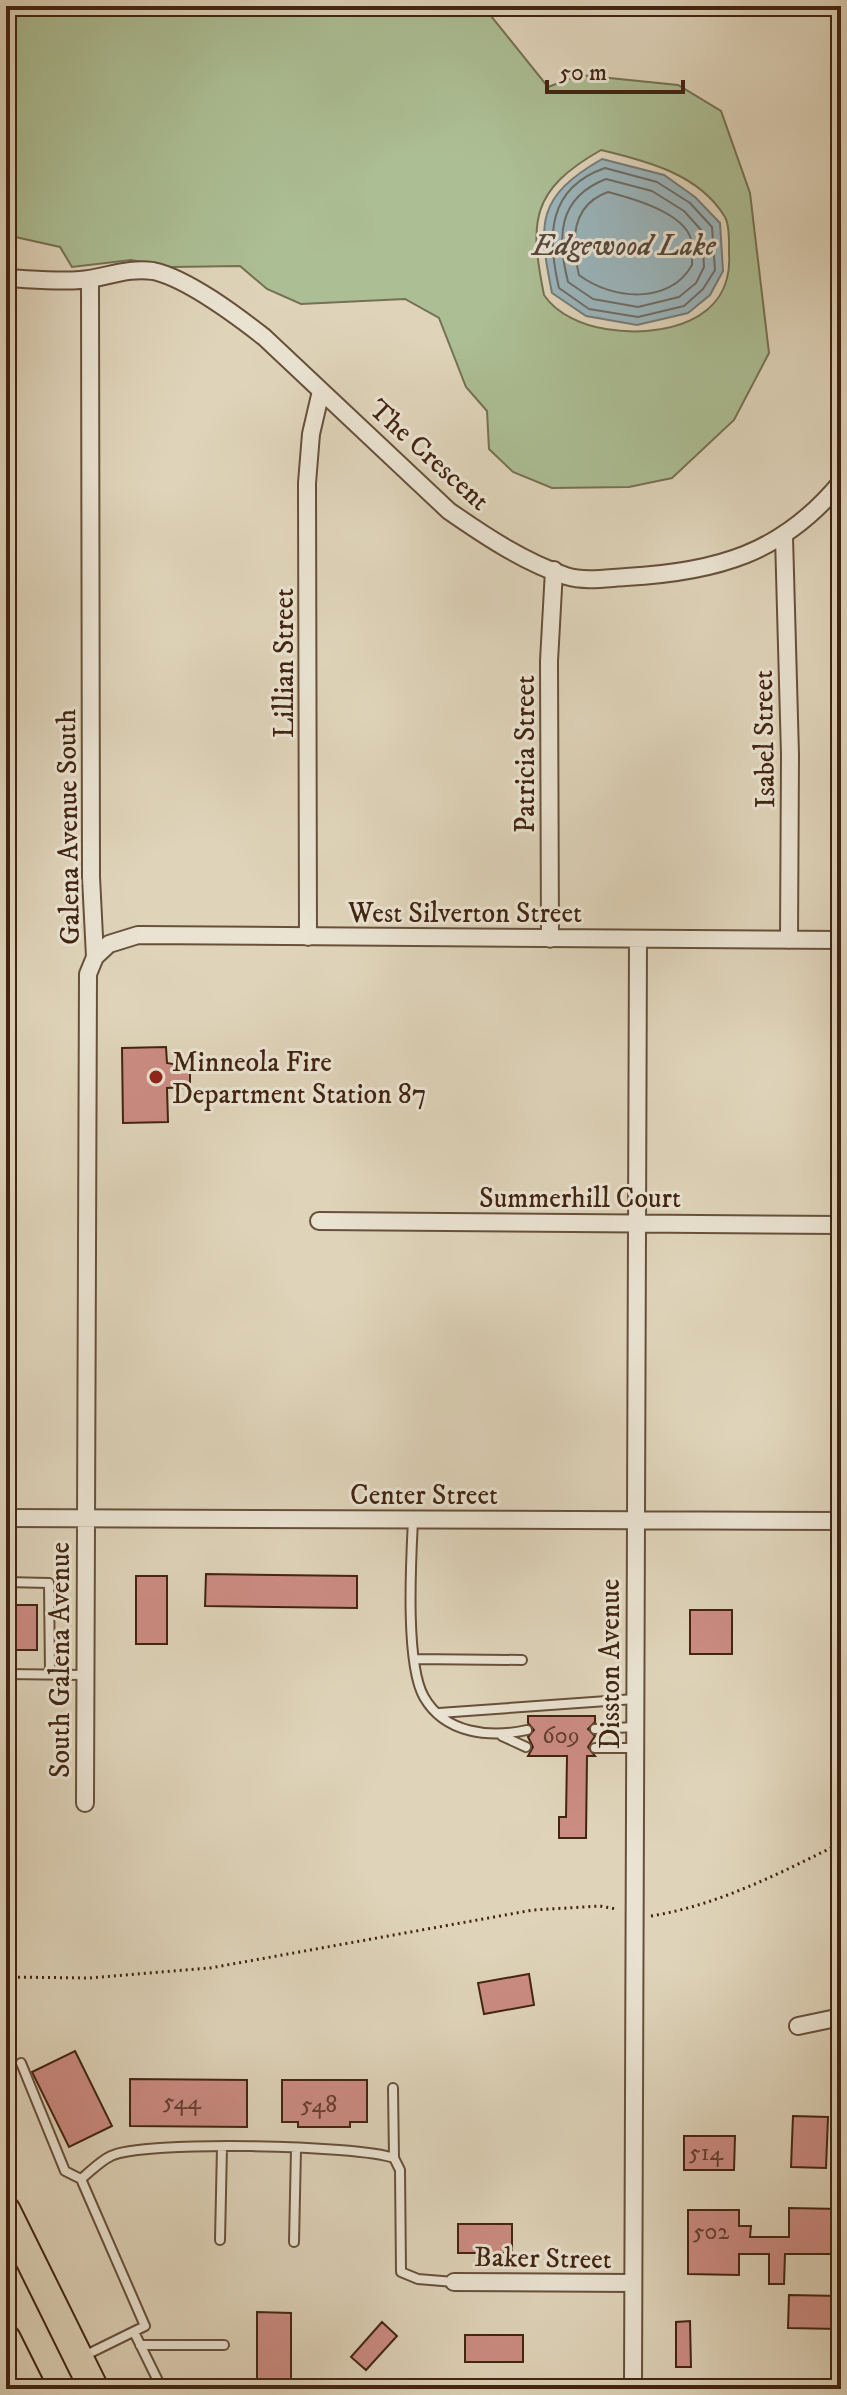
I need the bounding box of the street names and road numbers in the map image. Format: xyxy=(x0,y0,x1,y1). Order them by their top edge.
street label: The Crescent xyxy=(361,392,497,518)
street label: Lillian Street xyxy=(267,588,302,738)
street label: Isabel Street xyxy=(746,670,783,808)
street label: Patricia Street xyxy=(508,675,543,833)
street label: Galena Avenue South xyxy=(49,708,88,945)
street label: West Silverton Street xyxy=(347,896,582,931)
street label: Summerhill Court xyxy=(479,1181,681,1216)
street label: Center Street xyxy=(350,1478,498,1513)
street label: South Galena Avenue xyxy=(43,1542,78,1778)
street label: Disston Avenue xyxy=(593,1579,628,1749)
street label: Baker Street xyxy=(474,2240,612,2277)

